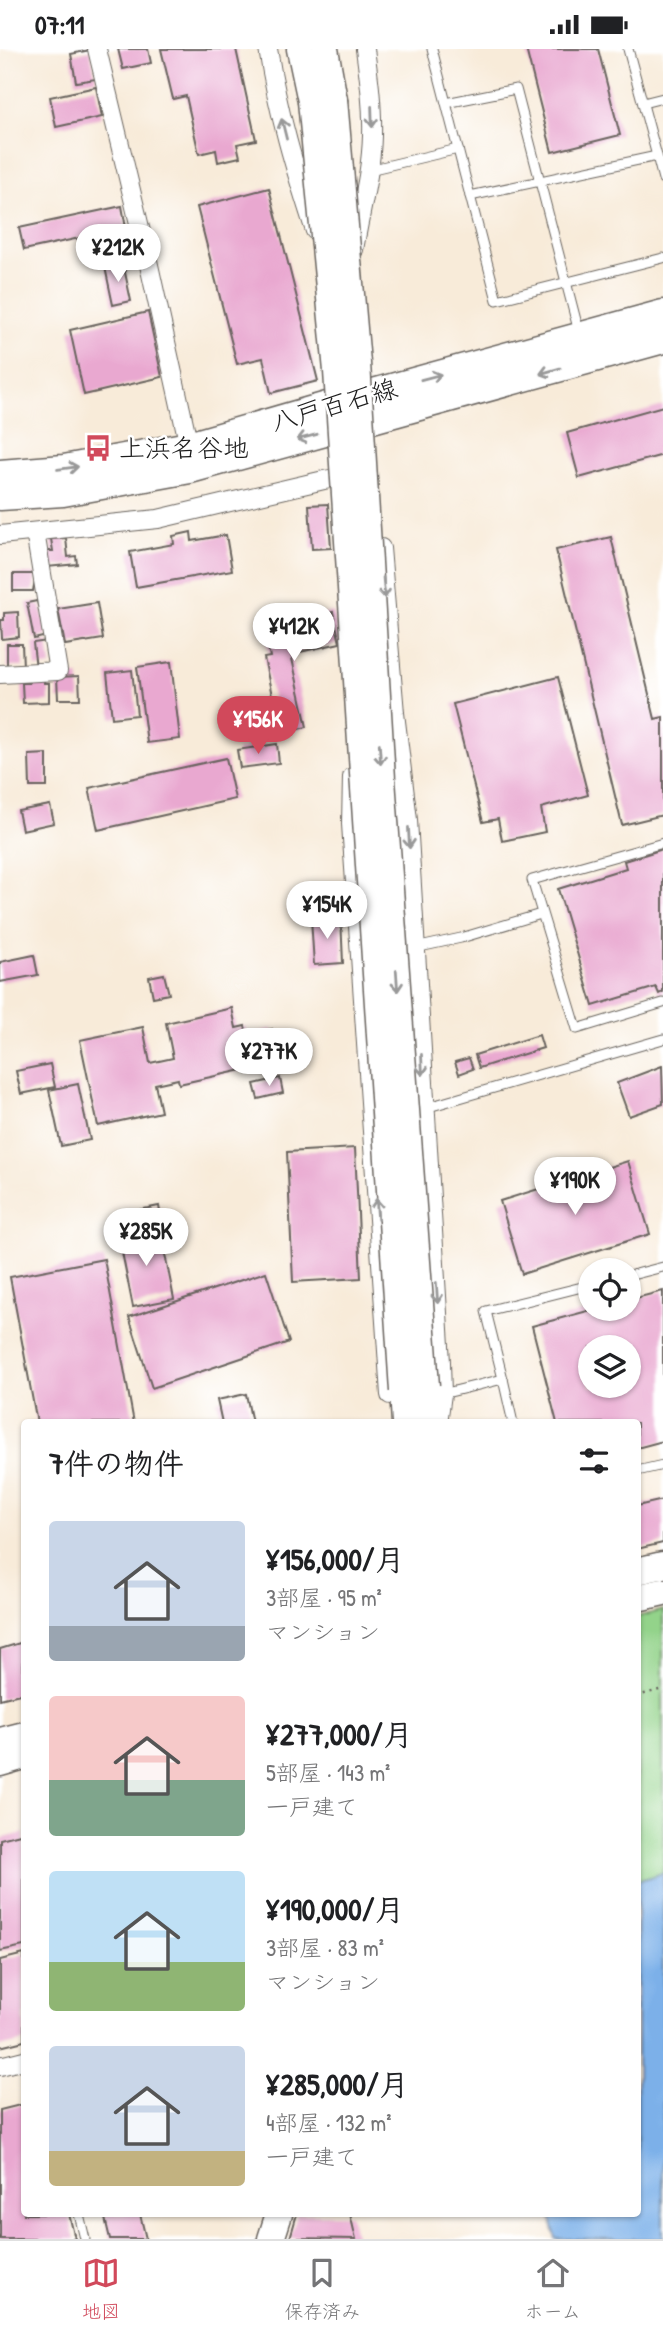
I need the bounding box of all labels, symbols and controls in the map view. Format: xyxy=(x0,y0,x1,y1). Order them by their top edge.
text: 07:11 xyxy=(35,7,84,42)
one-way arrow xyxy=(365,105,378,128)
one-way arrow xyxy=(277,118,290,141)
pin: ¥212K xyxy=(69,225,167,284)
text: ¥212K xyxy=(92,231,144,262)
one-way arrow xyxy=(539,365,561,378)
street label: 八戸百石線 xyxy=(267,370,401,439)
one-way arrow xyxy=(419,370,442,383)
place label: 上浜名谷地 xyxy=(119,430,249,465)
one-way arrow xyxy=(296,431,319,444)
bus stop icon: 上浜名谷地 xyxy=(83,433,113,463)
one-way arrow xyxy=(56,461,79,474)
one-way arrow xyxy=(378,576,391,598)
pin: ¥412K xyxy=(245,603,343,663)
text: ¥412K xyxy=(269,610,319,641)
pin: ¥156K xyxy=(209,697,307,756)
text: ¥156K xyxy=(233,703,283,734)
one-way arrow xyxy=(374,742,387,765)
one-way arrow xyxy=(403,827,416,849)
pin: ¥154K xyxy=(278,881,376,941)
text: ¥154K xyxy=(302,888,352,919)
one-way arrow xyxy=(391,969,404,992)
pin: ¥277K xyxy=(220,1028,318,1088)
text: ¥277K xyxy=(241,1035,297,1066)
one-way arrow xyxy=(416,1054,429,1077)
pin: ¥190K xyxy=(526,1157,624,1217)
text: ¥190K xyxy=(550,1164,600,1195)
one-way arrow xyxy=(370,1198,383,1220)
pin: ¥285K xyxy=(97,1209,195,1268)
text: ¥285K xyxy=(119,1215,173,1246)
map controls xyxy=(578,1258,641,1398)
button: locate xyxy=(578,1258,641,1321)
one-way arrow xyxy=(430,1281,443,1304)
button: layers xyxy=(578,1335,641,1398)
icon: filters xyxy=(575,1442,613,1480)
text: 7件の物件 xyxy=(49,1443,184,1483)
text: ¥156,000/月 xyxy=(266,1539,405,1579)
icon: home xyxy=(105,1549,189,1633)
text: 3部屋 · 95 m² xyxy=(266,1582,382,1613)
text: マンション xyxy=(266,1616,380,1647)
text: ¥277,000/月 xyxy=(266,1714,413,1754)
icon: home xyxy=(105,1724,189,1808)
text: 5部屋 · 143 m² xyxy=(266,1757,390,1788)
text: 一戸建て xyxy=(266,1791,358,1822)
text: ¥190,000/月 xyxy=(266,1889,404,1929)
icon: home xyxy=(105,1899,189,1983)
text: 3部屋 · 83 m² xyxy=(266,1932,384,1963)
text: マンション xyxy=(266,1966,380,1997)
text: ¥285,000/月 xyxy=(266,2064,409,2104)
icon: home xyxy=(105,2074,189,2158)
text: 4部屋 · 132 m² xyxy=(266,2107,391,2138)
text: 一戸建て xyxy=(266,2141,358,2172)
tab: 地図 xyxy=(82,2254,120,2324)
tab: 保存済み xyxy=(284,2254,360,2324)
tab: ホーム xyxy=(525,2254,581,2324)

